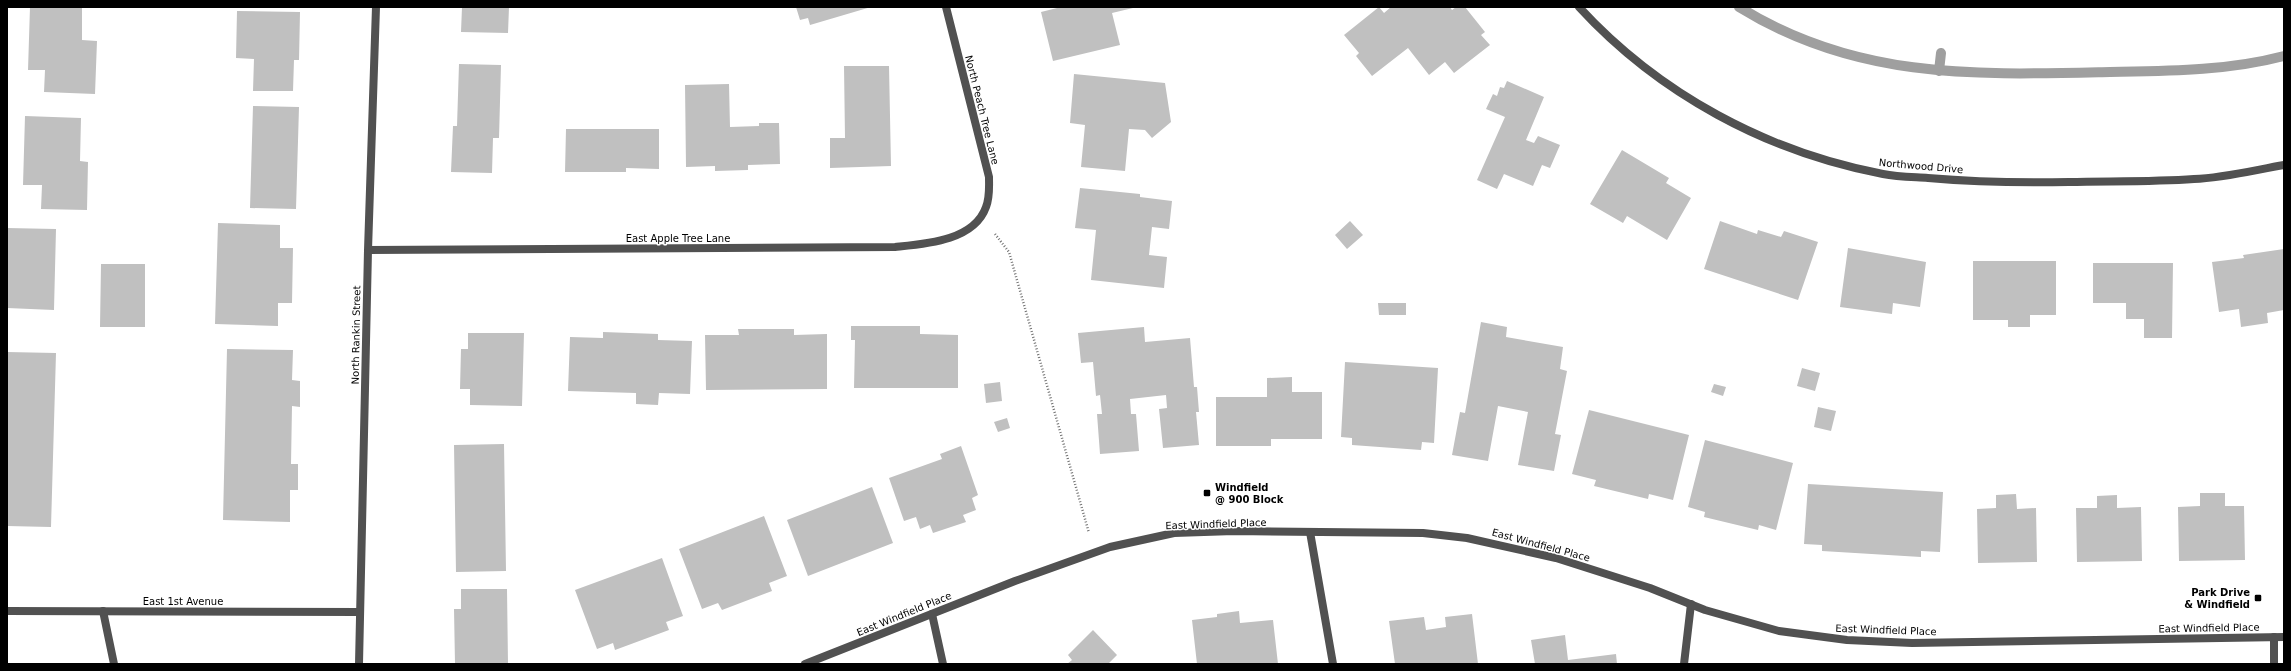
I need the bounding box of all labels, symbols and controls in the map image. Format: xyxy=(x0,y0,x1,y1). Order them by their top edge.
street label: North Peach Tree Lane xyxy=(963,54,1001,166)
street label: Northwood Drive xyxy=(1878,157,1964,175)
street label: East Apple Tree Lane xyxy=(626,233,730,244)
street label: North Rankin Street xyxy=(350,285,362,385)
place label: Windfield @ 900 Block xyxy=(1215,482,1284,505)
marker: Windfield @ 900 Block xyxy=(1202,488,1212,498)
street label: East Windfield Place xyxy=(1165,517,1267,531)
street label: East Windfield Place xyxy=(1491,527,1591,563)
place label: Park Drive & Windfield xyxy=(2184,587,2250,610)
street label: East Windfield Place xyxy=(855,590,953,638)
marker: Park Drive & Windfield xyxy=(2253,593,2263,603)
street label: East 1st Avenue xyxy=(143,596,223,607)
street label: East Windfield Place xyxy=(2158,622,2260,634)
street label: East Windfield Place xyxy=(1835,623,1937,637)

